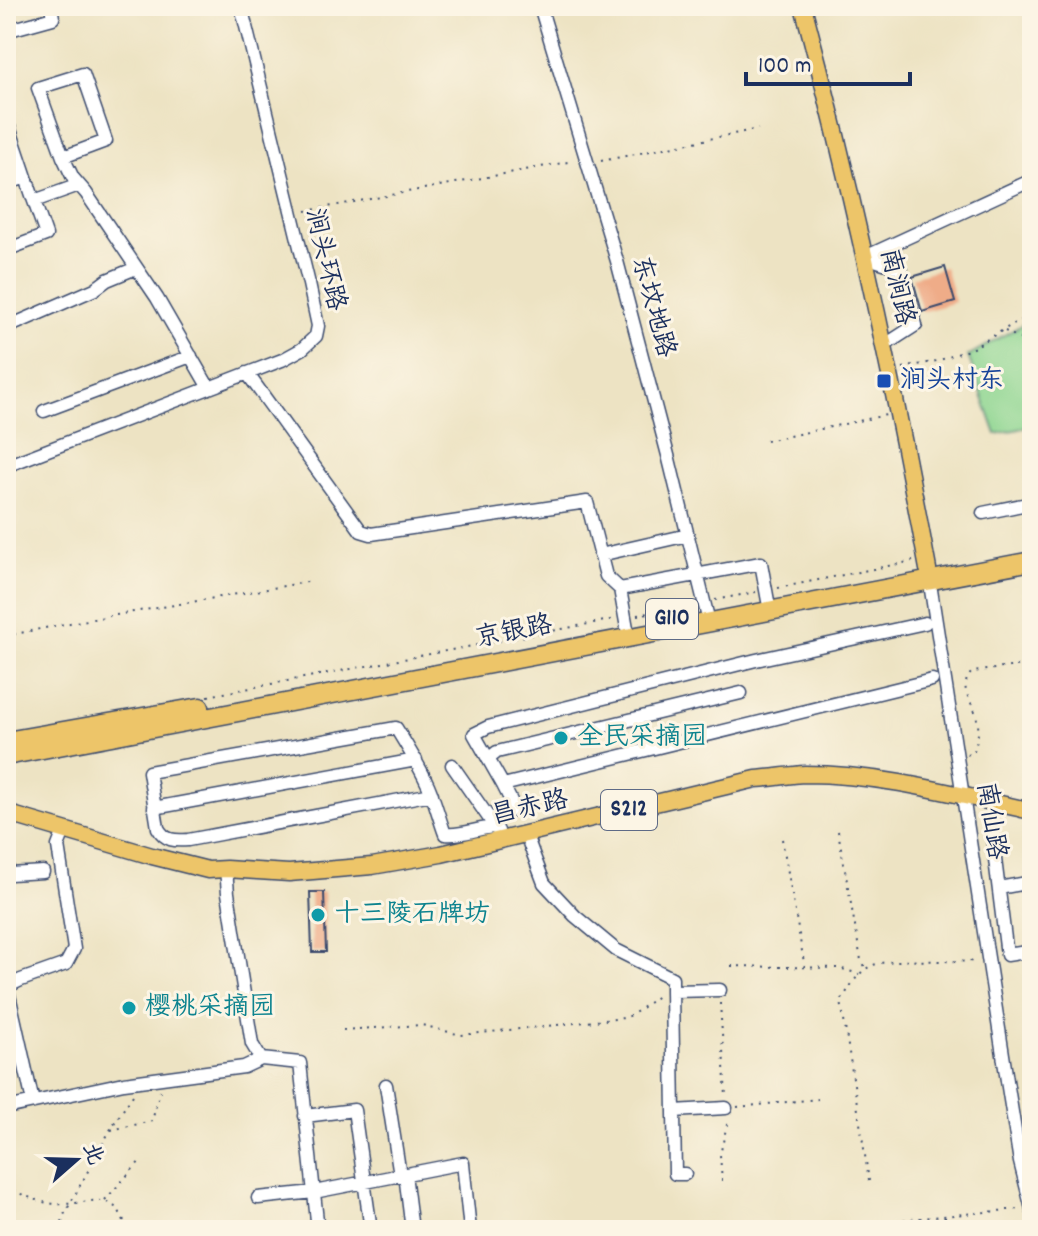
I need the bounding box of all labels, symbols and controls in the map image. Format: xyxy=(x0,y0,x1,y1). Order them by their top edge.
scale bar xyxy=(746,36,910,86)
text: 100 m xyxy=(758,50,811,84)
street label: 涧头环路 xyxy=(294,205,354,315)
street label: 南涧路 xyxy=(869,245,923,329)
street label: 东坟地路 xyxy=(621,252,683,362)
place label: 涧头村东 xyxy=(900,363,1004,400)
marker: 涧头村东 xyxy=(875,372,893,390)
road number: G110 xyxy=(646,599,698,639)
street label: 京银路 xyxy=(472,607,556,659)
place label: 全民采摘园 xyxy=(577,720,707,757)
marker: 全民采摘园 xyxy=(552,729,570,747)
street label: 南仙路 xyxy=(966,780,1014,862)
street label: 昌赤路 xyxy=(488,782,572,836)
road number: S212 xyxy=(601,790,657,830)
place label: 十三陵石牌坊 xyxy=(334,897,490,934)
marker: 十三陵石牌坊 xyxy=(309,906,327,924)
place label: 樱桃采摘园 xyxy=(145,990,275,1027)
marker: 樱桃采摘园 xyxy=(120,999,138,1017)
north arrow xyxy=(36,1120,116,1200)
text: 北 xyxy=(73,1139,110,1170)

